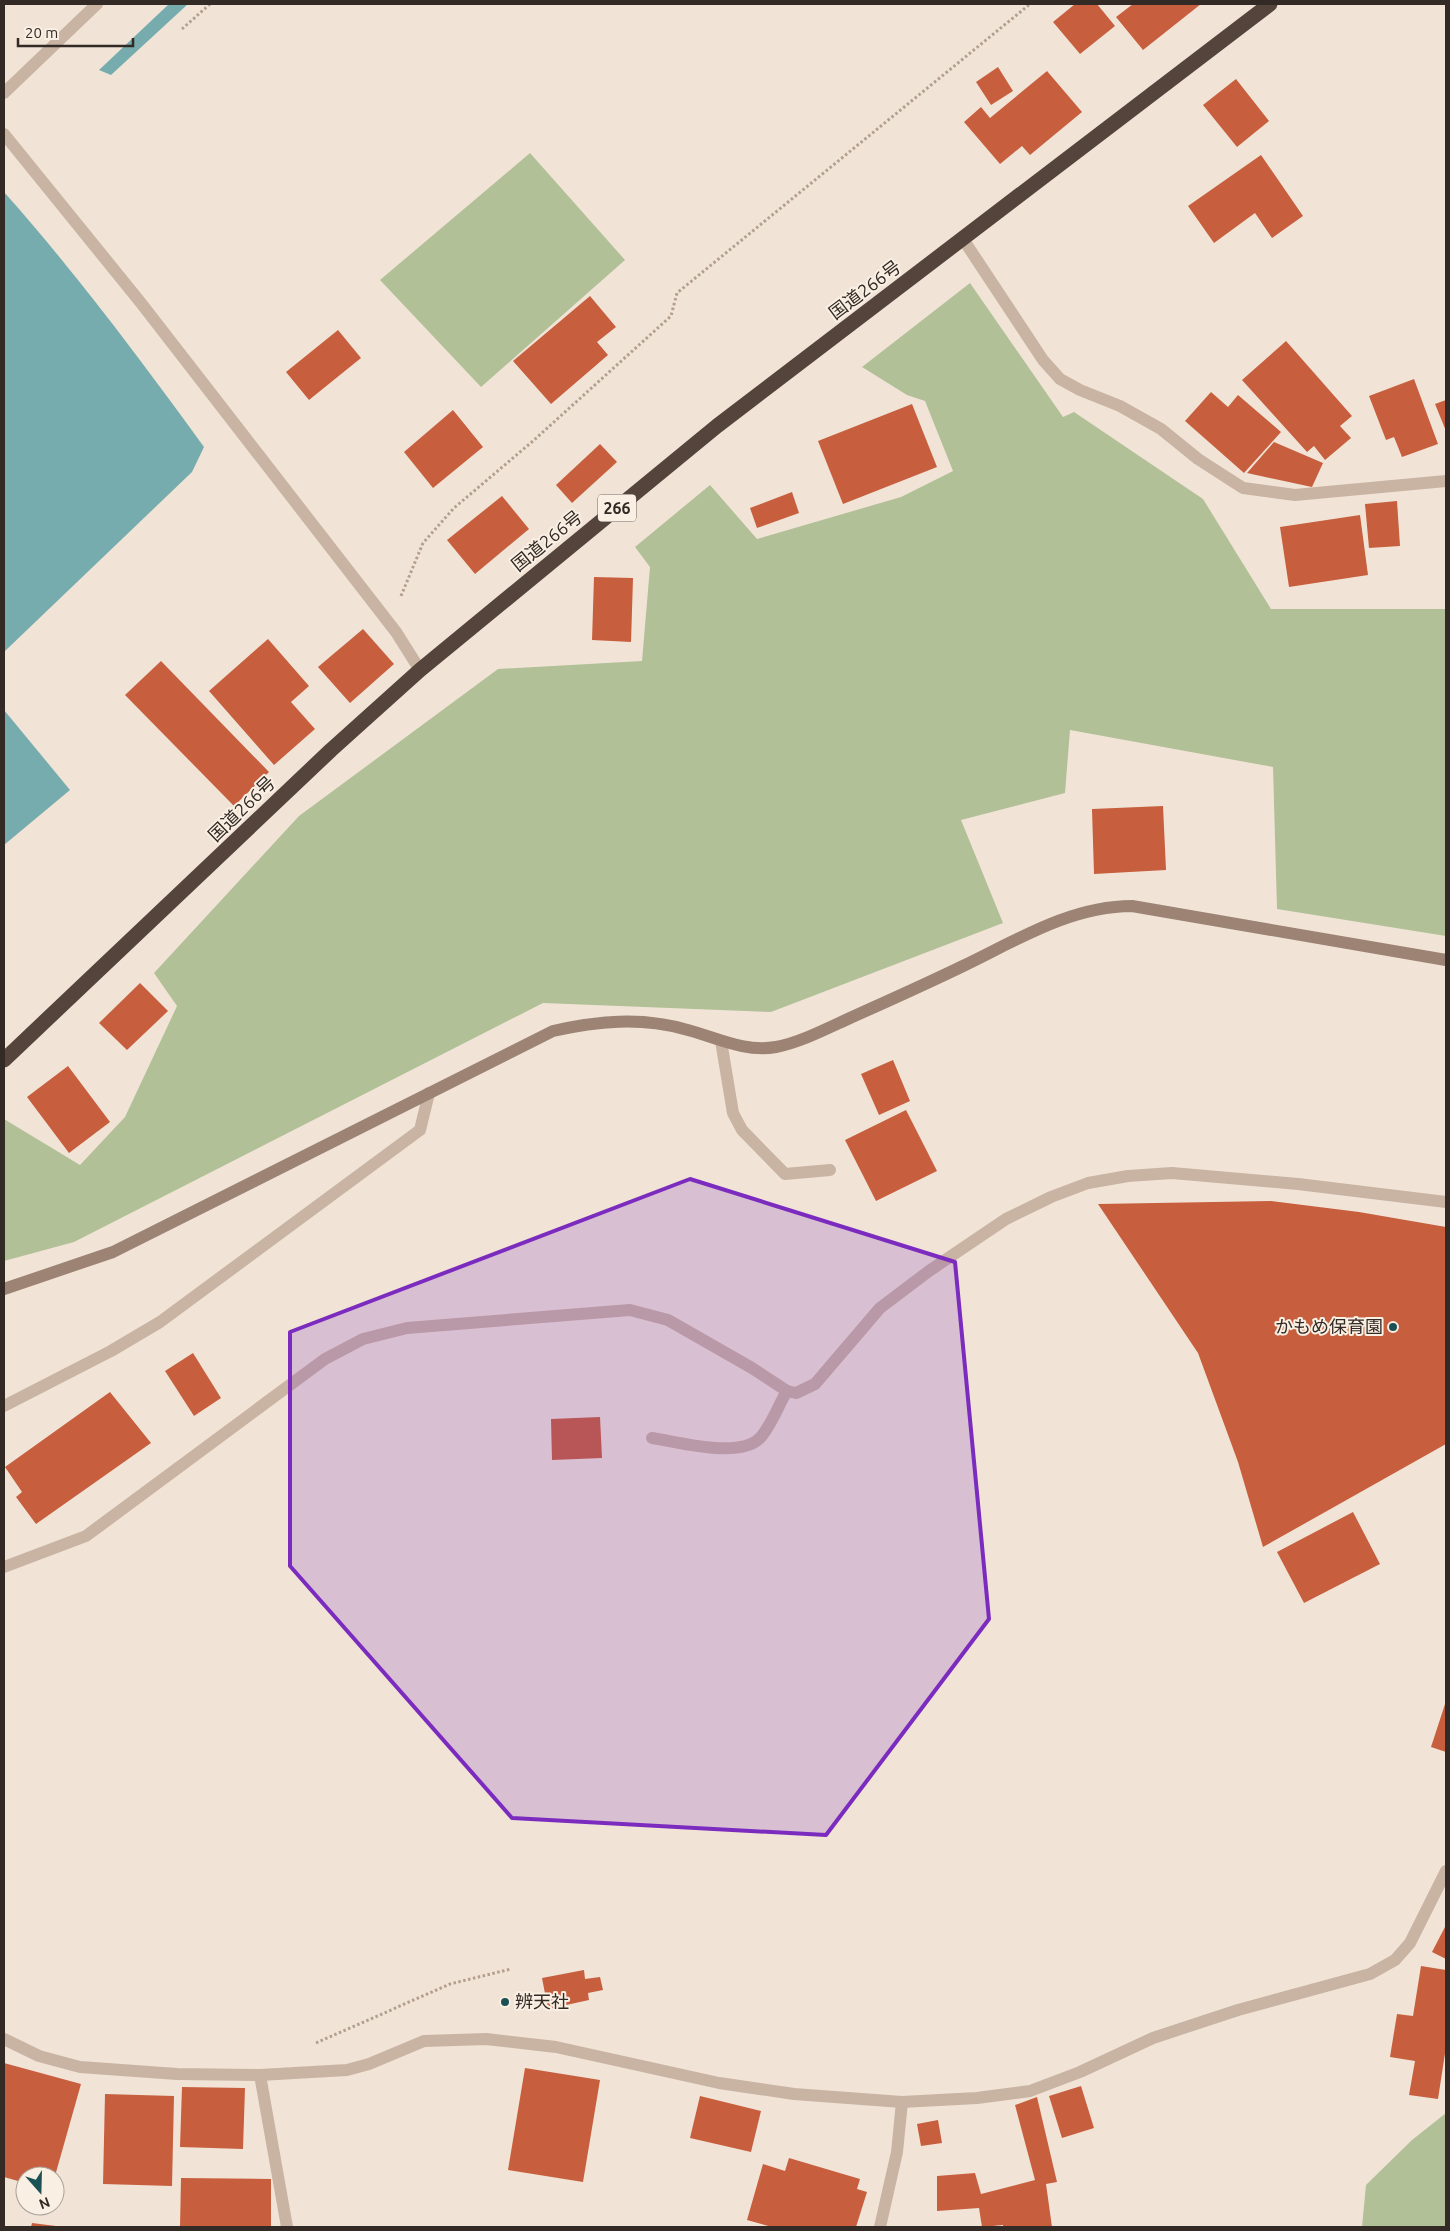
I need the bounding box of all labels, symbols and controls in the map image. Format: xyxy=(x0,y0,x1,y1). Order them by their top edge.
scale bar xyxy=(18,15,132,47)
text: 20 m xyxy=(25,24,58,41)
street label: 国道266号 xyxy=(825,256,904,323)
road number: 266 xyxy=(598,494,636,522)
street label: 国道266号 xyxy=(507,506,585,575)
street label: 国道266号 xyxy=(204,772,279,845)
place label: かもめ保育園 xyxy=(1275,1316,1383,1336)
marker: かもめ保育園 xyxy=(1387,1321,1399,1333)
place label: 辨天社 xyxy=(515,1991,569,2011)
marker: 辨天社 xyxy=(499,1996,511,2008)
north arrow xyxy=(15,2166,65,2216)
text: N xyxy=(37,2194,52,2213)

